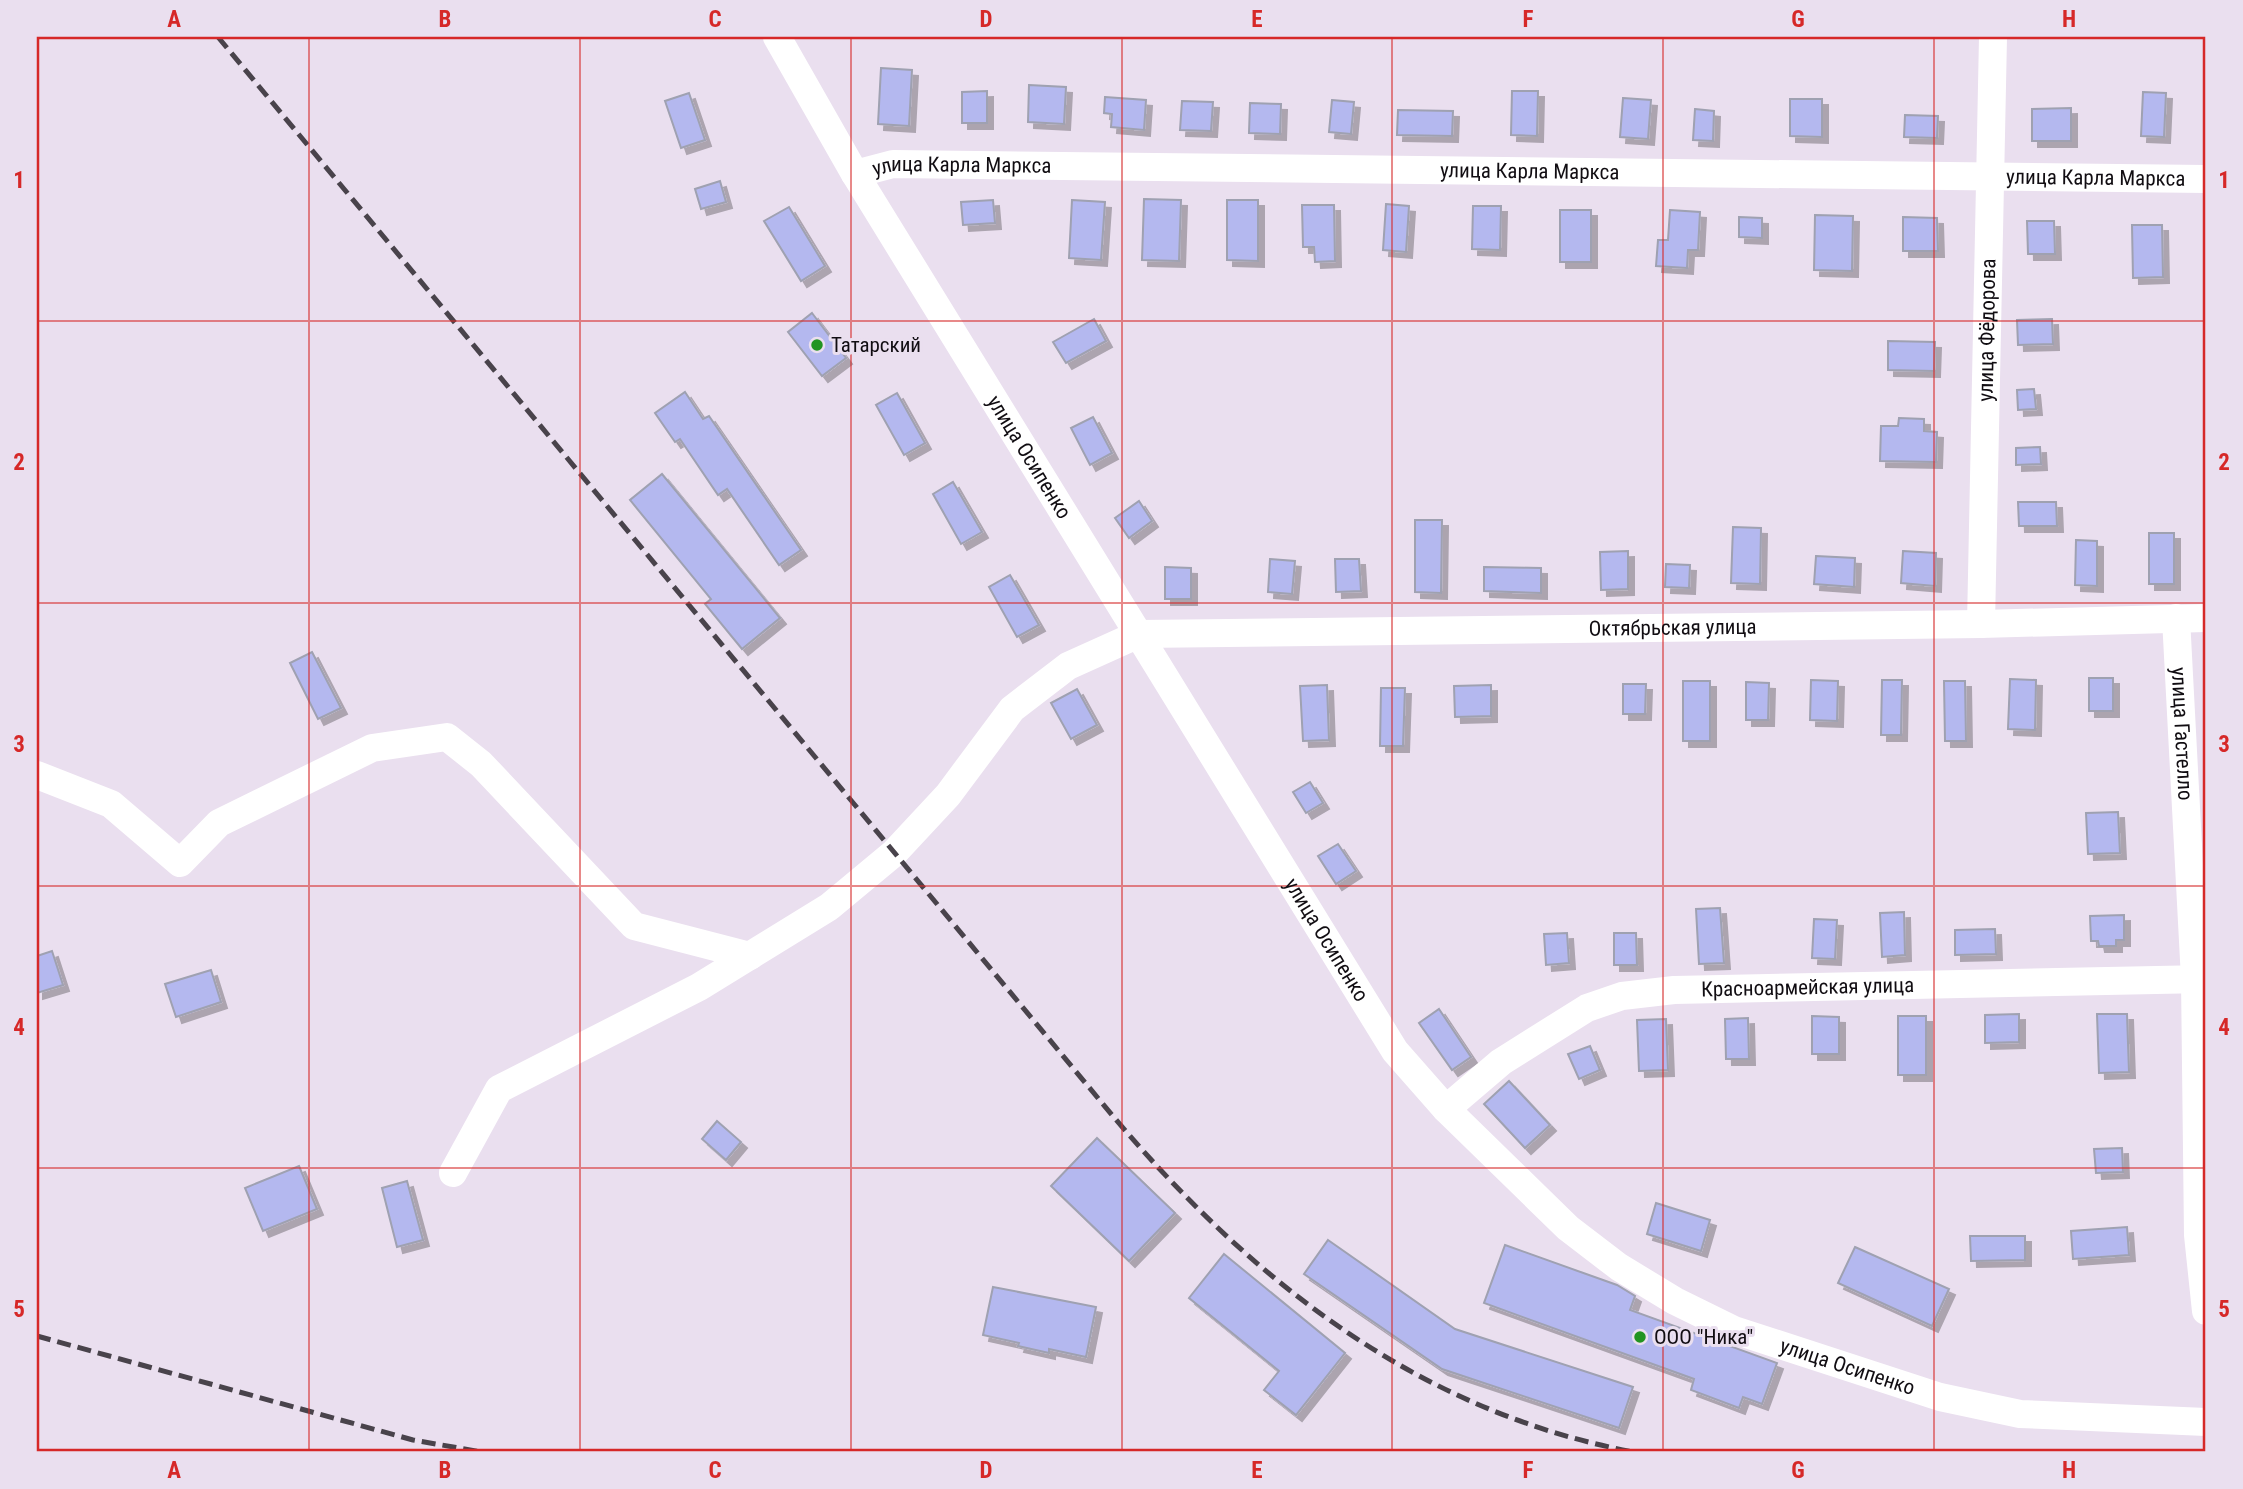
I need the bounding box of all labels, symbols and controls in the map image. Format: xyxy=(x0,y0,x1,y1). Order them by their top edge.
text: A xyxy=(167,6,181,33)
text: B xyxy=(439,6,451,33)
text: C xyxy=(708,6,722,33)
text: D xyxy=(980,6,993,33)
text: E xyxy=(1251,6,1263,33)
text: F xyxy=(1523,6,1534,33)
text: G xyxy=(1791,6,1805,33)
text: H xyxy=(2062,6,2076,33)
street label: улица Карла Маркса xyxy=(870,152,1051,181)
street label: улица Карла Маркса xyxy=(1440,158,1619,184)
street label: улица Карла Маркса xyxy=(2006,165,2185,191)
text: 1 xyxy=(13,167,25,194)
text: 1 xyxy=(2218,167,2230,194)
street label: улица Фёдорова xyxy=(1974,258,2000,402)
place label: Татарский xyxy=(831,333,921,357)
marker: Татарский xyxy=(809,337,825,353)
street label: улица Осипенко xyxy=(982,391,1076,523)
text: 2 xyxy=(13,449,25,476)
text: 2 xyxy=(2218,449,2230,476)
street label: Октябрьская улица xyxy=(1589,615,1757,641)
street label: улица Гастелло xyxy=(2167,667,2198,801)
text: 3 xyxy=(13,731,25,758)
text: 3 xyxy=(2218,731,2230,758)
street label: улица Осипенко xyxy=(1280,874,1374,1006)
street label: Красноармейская улица xyxy=(1701,973,1915,1001)
text: 4 xyxy=(13,1014,25,1041)
text: 4 xyxy=(2218,1014,2230,1041)
text: 5 xyxy=(13,1296,25,1323)
text: 5 xyxy=(2218,1296,2230,1323)
place label: ООО "Ника" xyxy=(1654,1325,1753,1349)
marker: ООО "Ника" xyxy=(1632,1329,1648,1345)
street label: улица Осипенко xyxy=(1777,1334,1918,1400)
text: A xyxy=(167,1457,181,1484)
text: B xyxy=(439,1457,451,1484)
text: C xyxy=(708,1457,722,1484)
text: D xyxy=(980,1457,993,1484)
text: E xyxy=(1251,1457,1263,1484)
text: F xyxy=(1523,1457,1534,1484)
text: G xyxy=(1791,1457,1805,1484)
text: H xyxy=(2062,1457,2076,1484)

